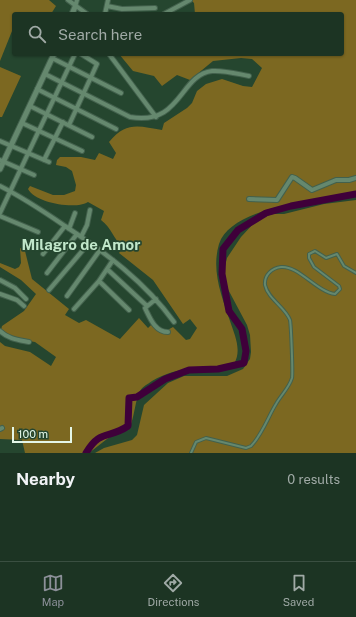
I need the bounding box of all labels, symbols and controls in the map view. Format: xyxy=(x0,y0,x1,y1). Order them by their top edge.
search box xyxy=(12,12,344,56)
icon: search xyxy=(26,23,48,45)
text: Search here xyxy=(58,26,142,43)
district label: Milagro de Amor xyxy=(22,236,140,253)
scale bar xyxy=(12,425,72,444)
text: 100 m xyxy=(18,428,48,440)
text: Nearby xyxy=(16,469,75,489)
text: 0 results xyxy=(287,472,340,487)
tab: Map xyxy=(42,572,64,608)
tab: Directions xyxy=(148,572,199,608)
tab: Saved xyxy=(283,572,314,608)

